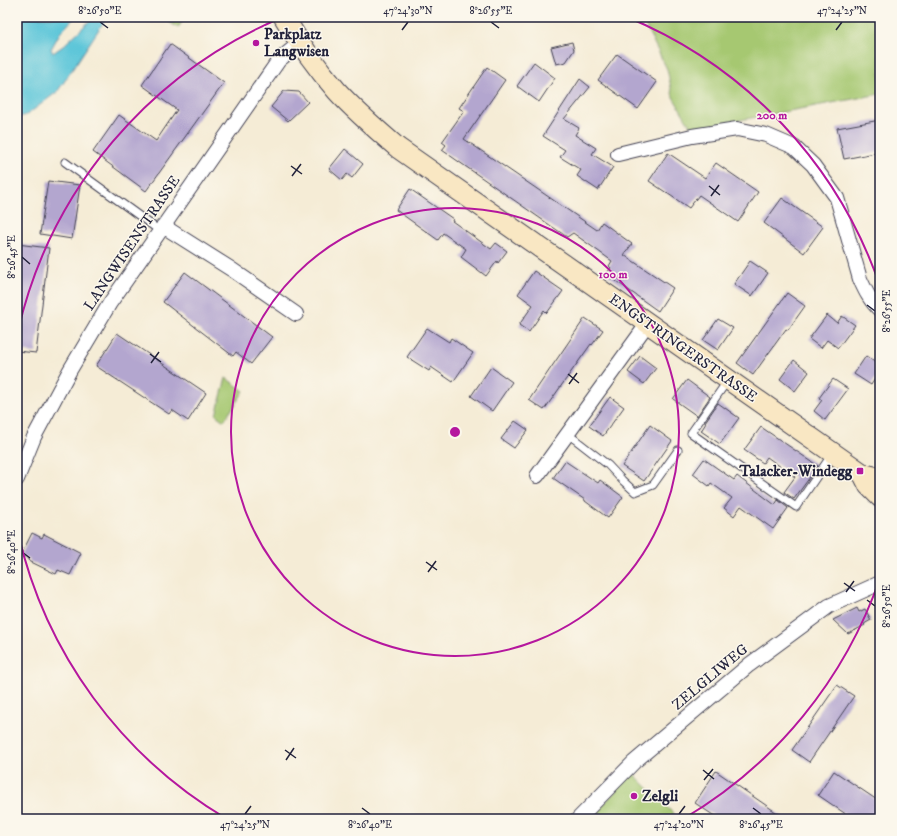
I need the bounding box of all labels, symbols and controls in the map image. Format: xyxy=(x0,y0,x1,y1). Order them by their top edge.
text: 8°26'50"E xyxy=(78,5,122,17)
text: 47°24'30"N xyxy=(383,5,433,17)
text: 8°26'55"E xyxy=(470,5,512,17)
text: 47°24'25"N xyxy=(817,5,867,17)
place label: Parkplatz Langwisen xyxy=(264,25,329,61)
marker: Parkplatz Langwisen xyxy=(251,38,261,48)
text: 200 m xyxy=(757,108,787,123)
street label: LANGWISENSTRASSE xyxy=(80,171,185,314)
text: 8°26'45"E xyxy=(6,235,18,279)
text: 100 m xyxy=(599,267,627,282)
street label: ENGSTRINGERSTRASSE xyxy=(605,289,761,407)
text: 8°26'55"E xyxy=(881,290,893,332)
centre of rings xyxy=(448,425,462,439)
place label: Talacker-Windegg xyxy=(738,462,853,481)
marker: Talacker-Windegg xyxy=(855,466,865,476)
text: 8°26'40"E xyxy=(6,530,18,574)
text: 8°26'50"E xyxy=(881,584,893,628)
street label: ZELGLIWEG xyxy=(668,639,752,714)
place label: Zelgli xyxy=(642,787,678,806)
marker: Zelgli xyxy=(629,791,639,801)
text: 47°24'25"N xyxy=(220,819,270,831)
text: 8°26'40"E xyxy=(348,819,392,831)
text: 47°24'20"N xyxy=(654,819,704,831)
text: 8°26'45"E xyxy=(739,819,783,831)

